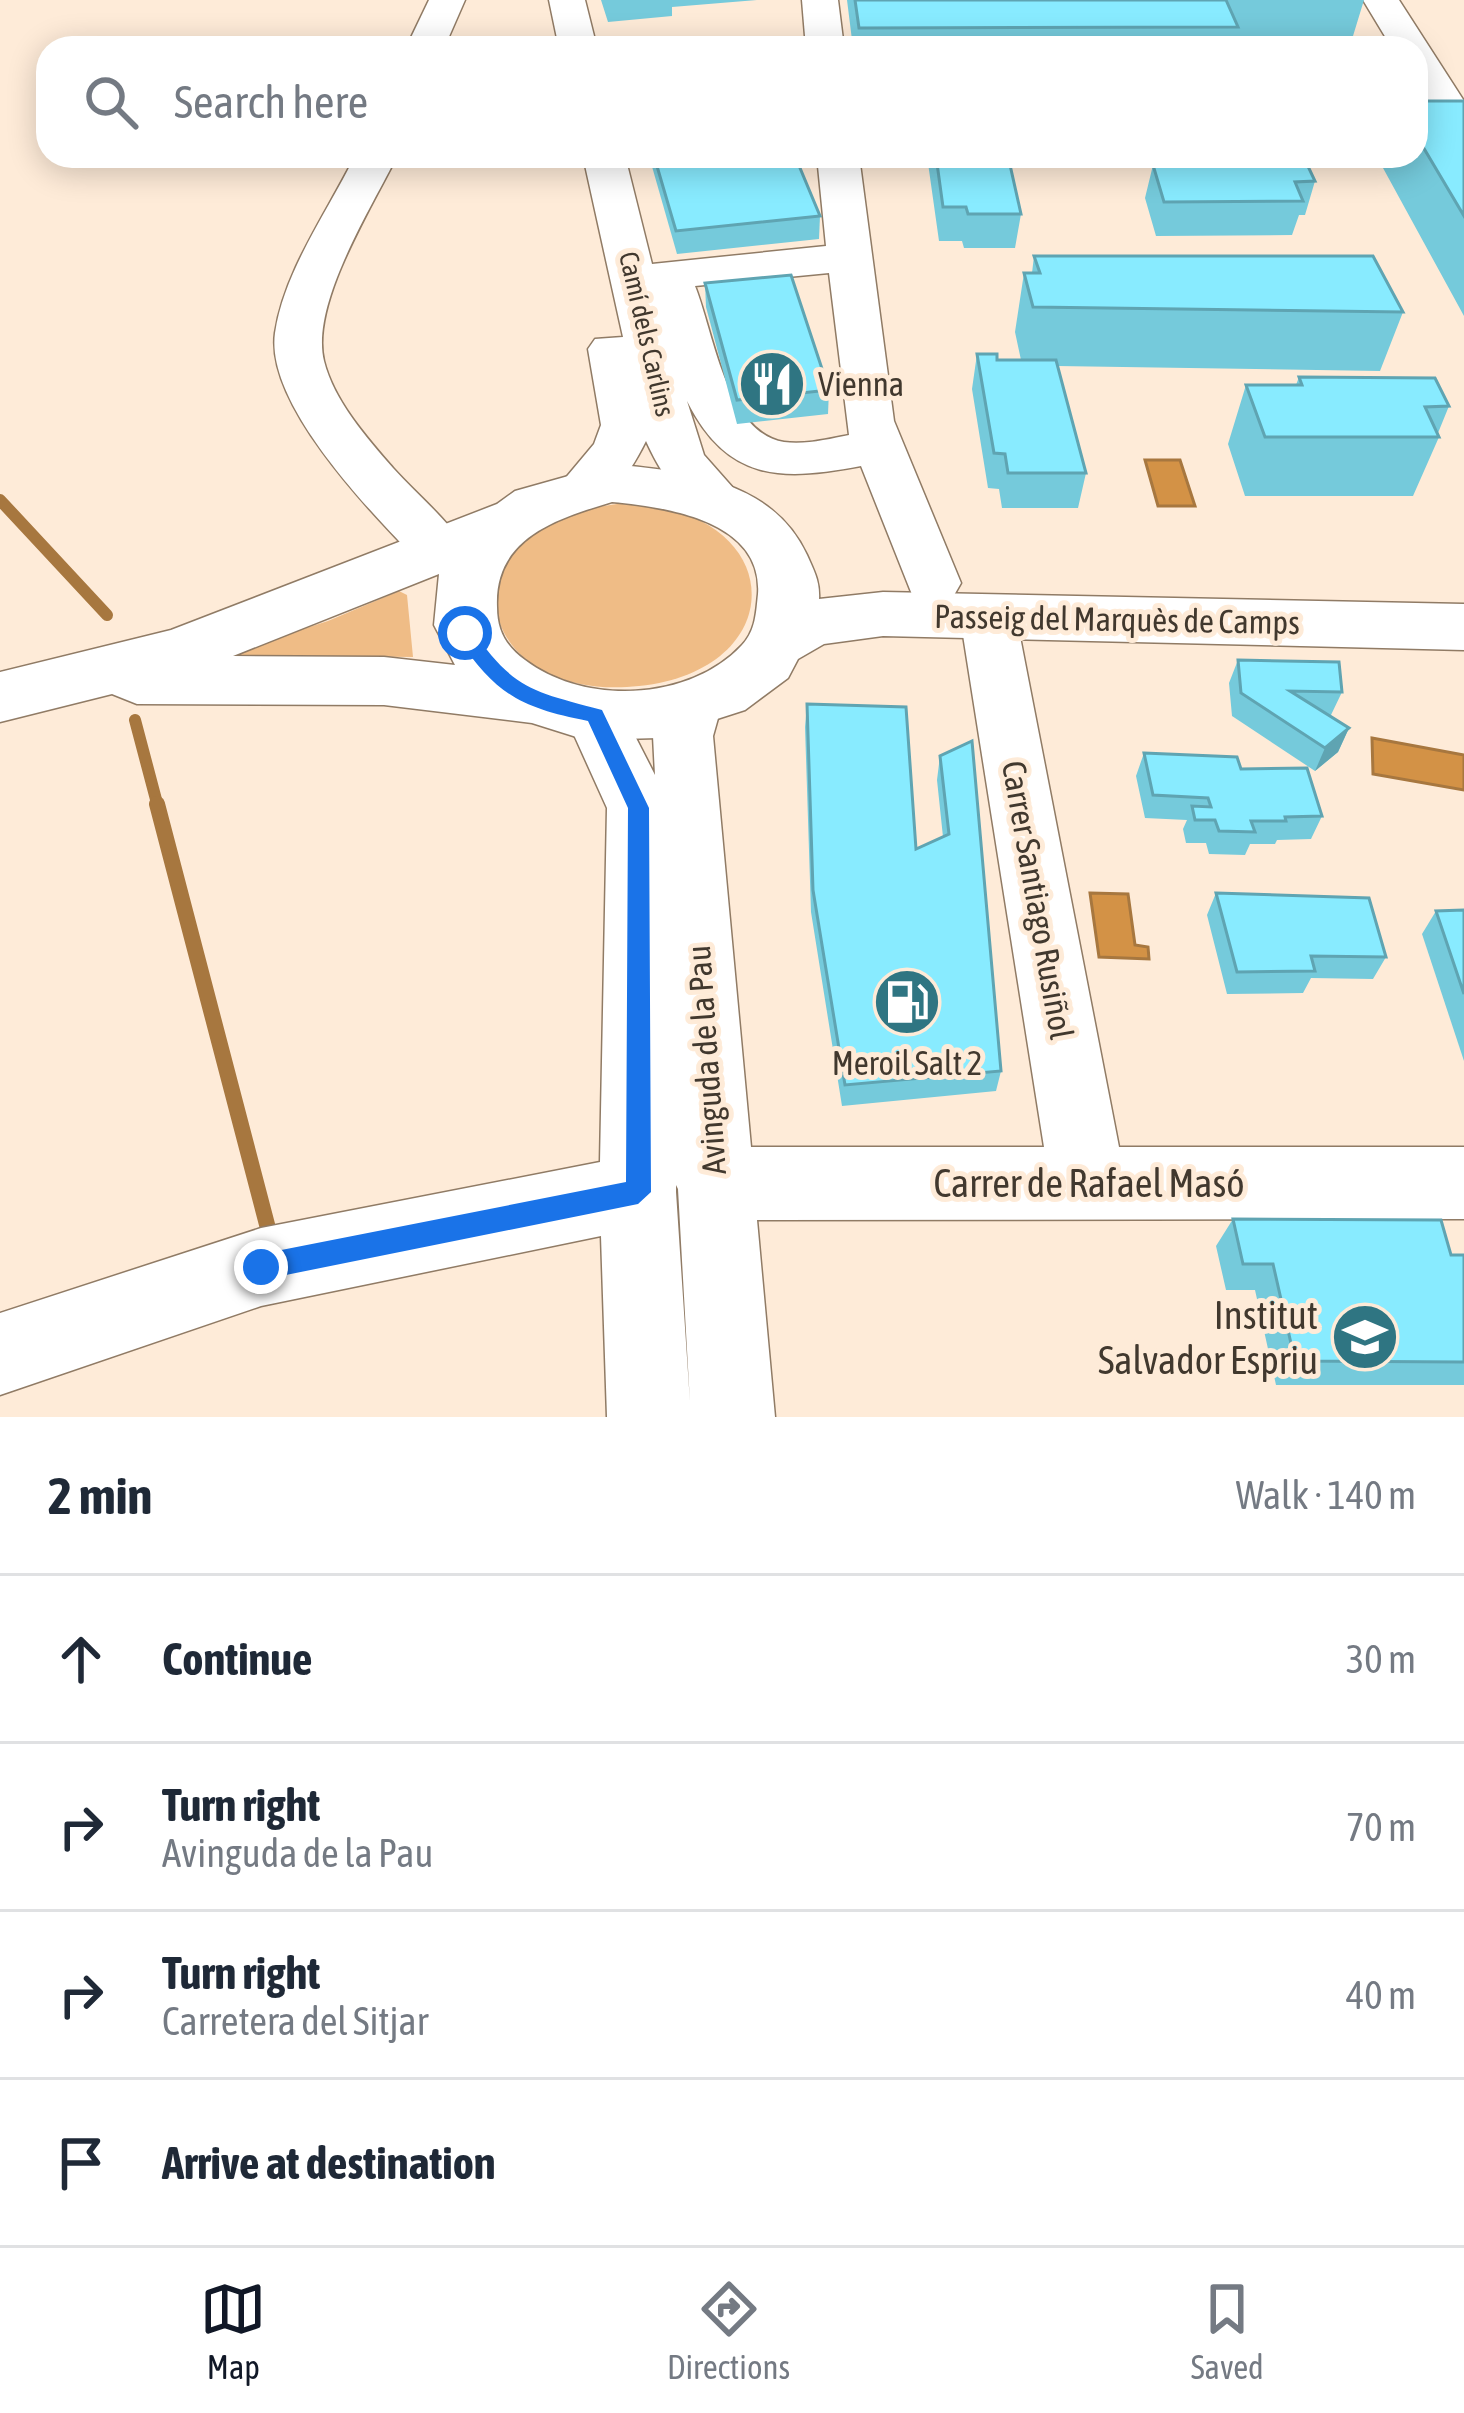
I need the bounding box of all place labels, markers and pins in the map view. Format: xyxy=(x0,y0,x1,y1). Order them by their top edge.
restaurant icon: Vienna xyxy=(737,349,807,419)
place label: Vienna xyxy=(818,365,904,403)
fuel station icon: Meroil Salt 2 xyxy=(872,967,942,1037)
place label: Meroil Salt 2 xyxy=(832,1044,982,1082)
place label: Institut Salvador Espriu xyxy=(1098,1293,1318,1382)
school or university icon: Institut Salvador Espriu xyxy=(1330,1302,1400,1372)

